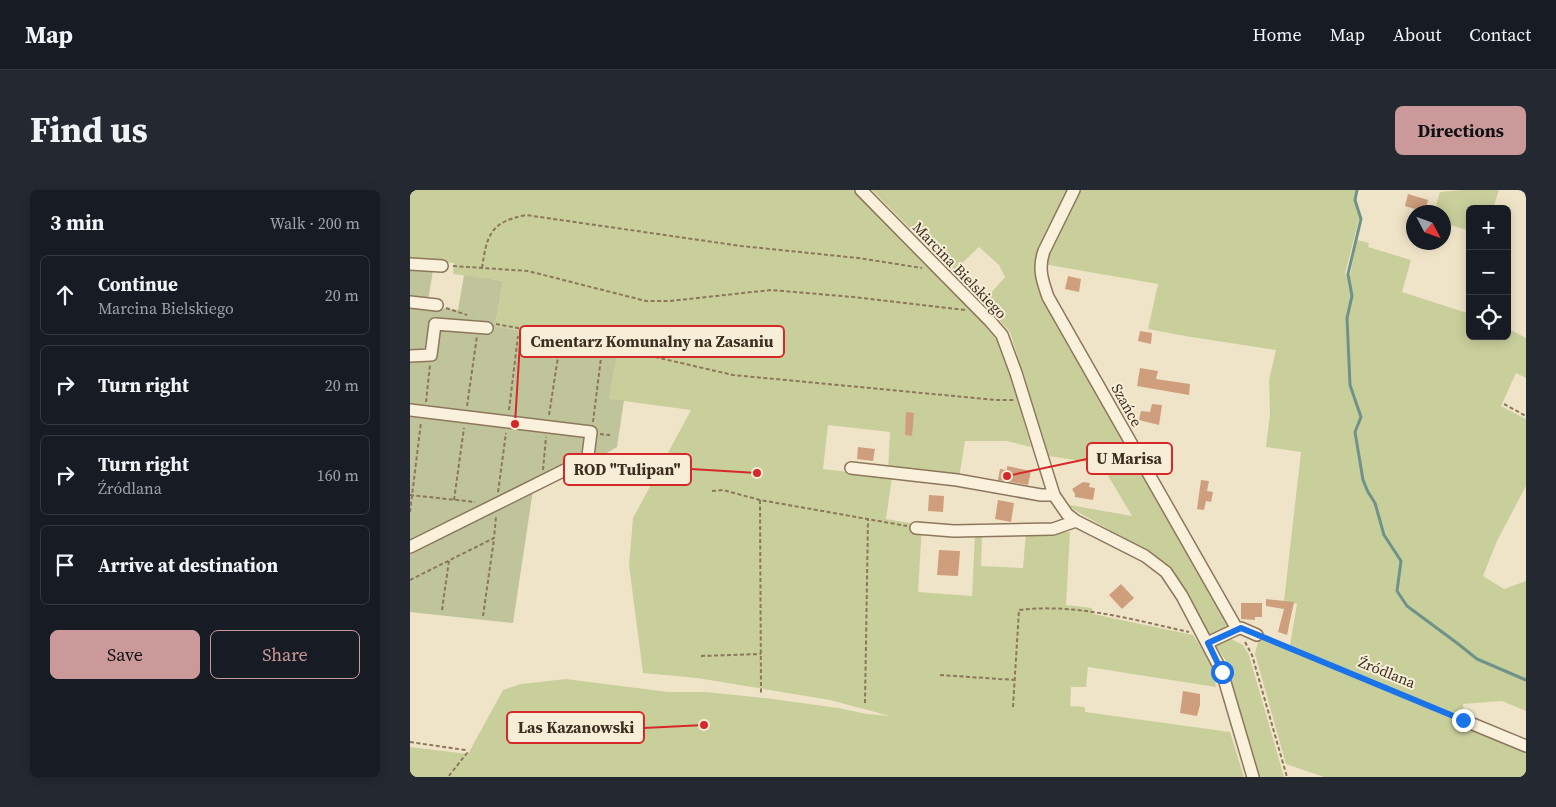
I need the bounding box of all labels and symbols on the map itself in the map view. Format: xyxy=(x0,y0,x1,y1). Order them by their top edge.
north arrow xyxy=(1406,205,1451,250)
street label: Marcina Bielskiego xyxy=(908,217,1012,323)
callout: Cmentarz Komunalny na Zasaniu xyxy=(520,326,784,357)
text: Cmentarz Komunalny na Zasaniu xyxy=(530,330,774,352)
street label: Szańce xyxy=(1107,380,1148,431)
callout: U Marisa xyxy=(1087,443,1172,474)
text: U Marisa xyxy=(1096,447,1162,469)
callout: ROD "Tulipan" xyxy=(564,454,691,485)
text: ROD "Tulipan" xyxy=(573,458,681,480)
street label: Źródlana xyxy=(1355,651,1419,693)
route start xyxy=(1211,661,1234,684)
route end xyxy=(1452,709,1475,732)
callout: Las Kazanowski xyxy=(507,712,644,743)
text: Las Kazanowski xyxy=(518,716,634,738)

